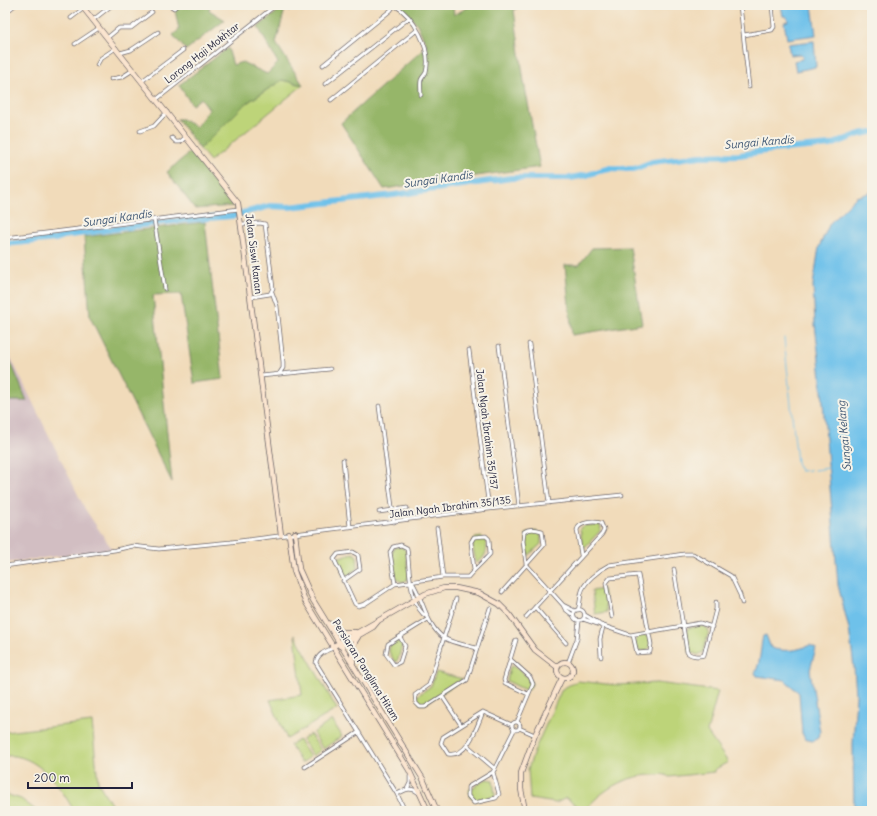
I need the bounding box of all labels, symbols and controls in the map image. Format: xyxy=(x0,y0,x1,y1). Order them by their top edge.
street label: Lorong Haji Mokhtar xyxy=(162,20,242,86)
water label: Sungai Kandis xyxy=(724,132,795,152)
water label: Sungai Kandis xyxy=(403,167,474,191)
water label: Sungai Kandis xyxy=(82,206,153,230)
street label: Jalan Siswi Kanan xyxy=(243,213,265,295)
street label: Jalan Ngah Ibrahim 35/137 xyxy=(473,368,501,490)
water label: Sungai Kelang xyxy=(834,400,854,472)
street label: Jalan Ngah Ibrahim 35/135 xyxy=(388,493,512,521)
street label: Persiaran Panglima Hitam xyxy=(330,617,403,723)
scale bar xyxy=(28,764,132,790)
text: 200 m xyxy=(34,770,70,785)

